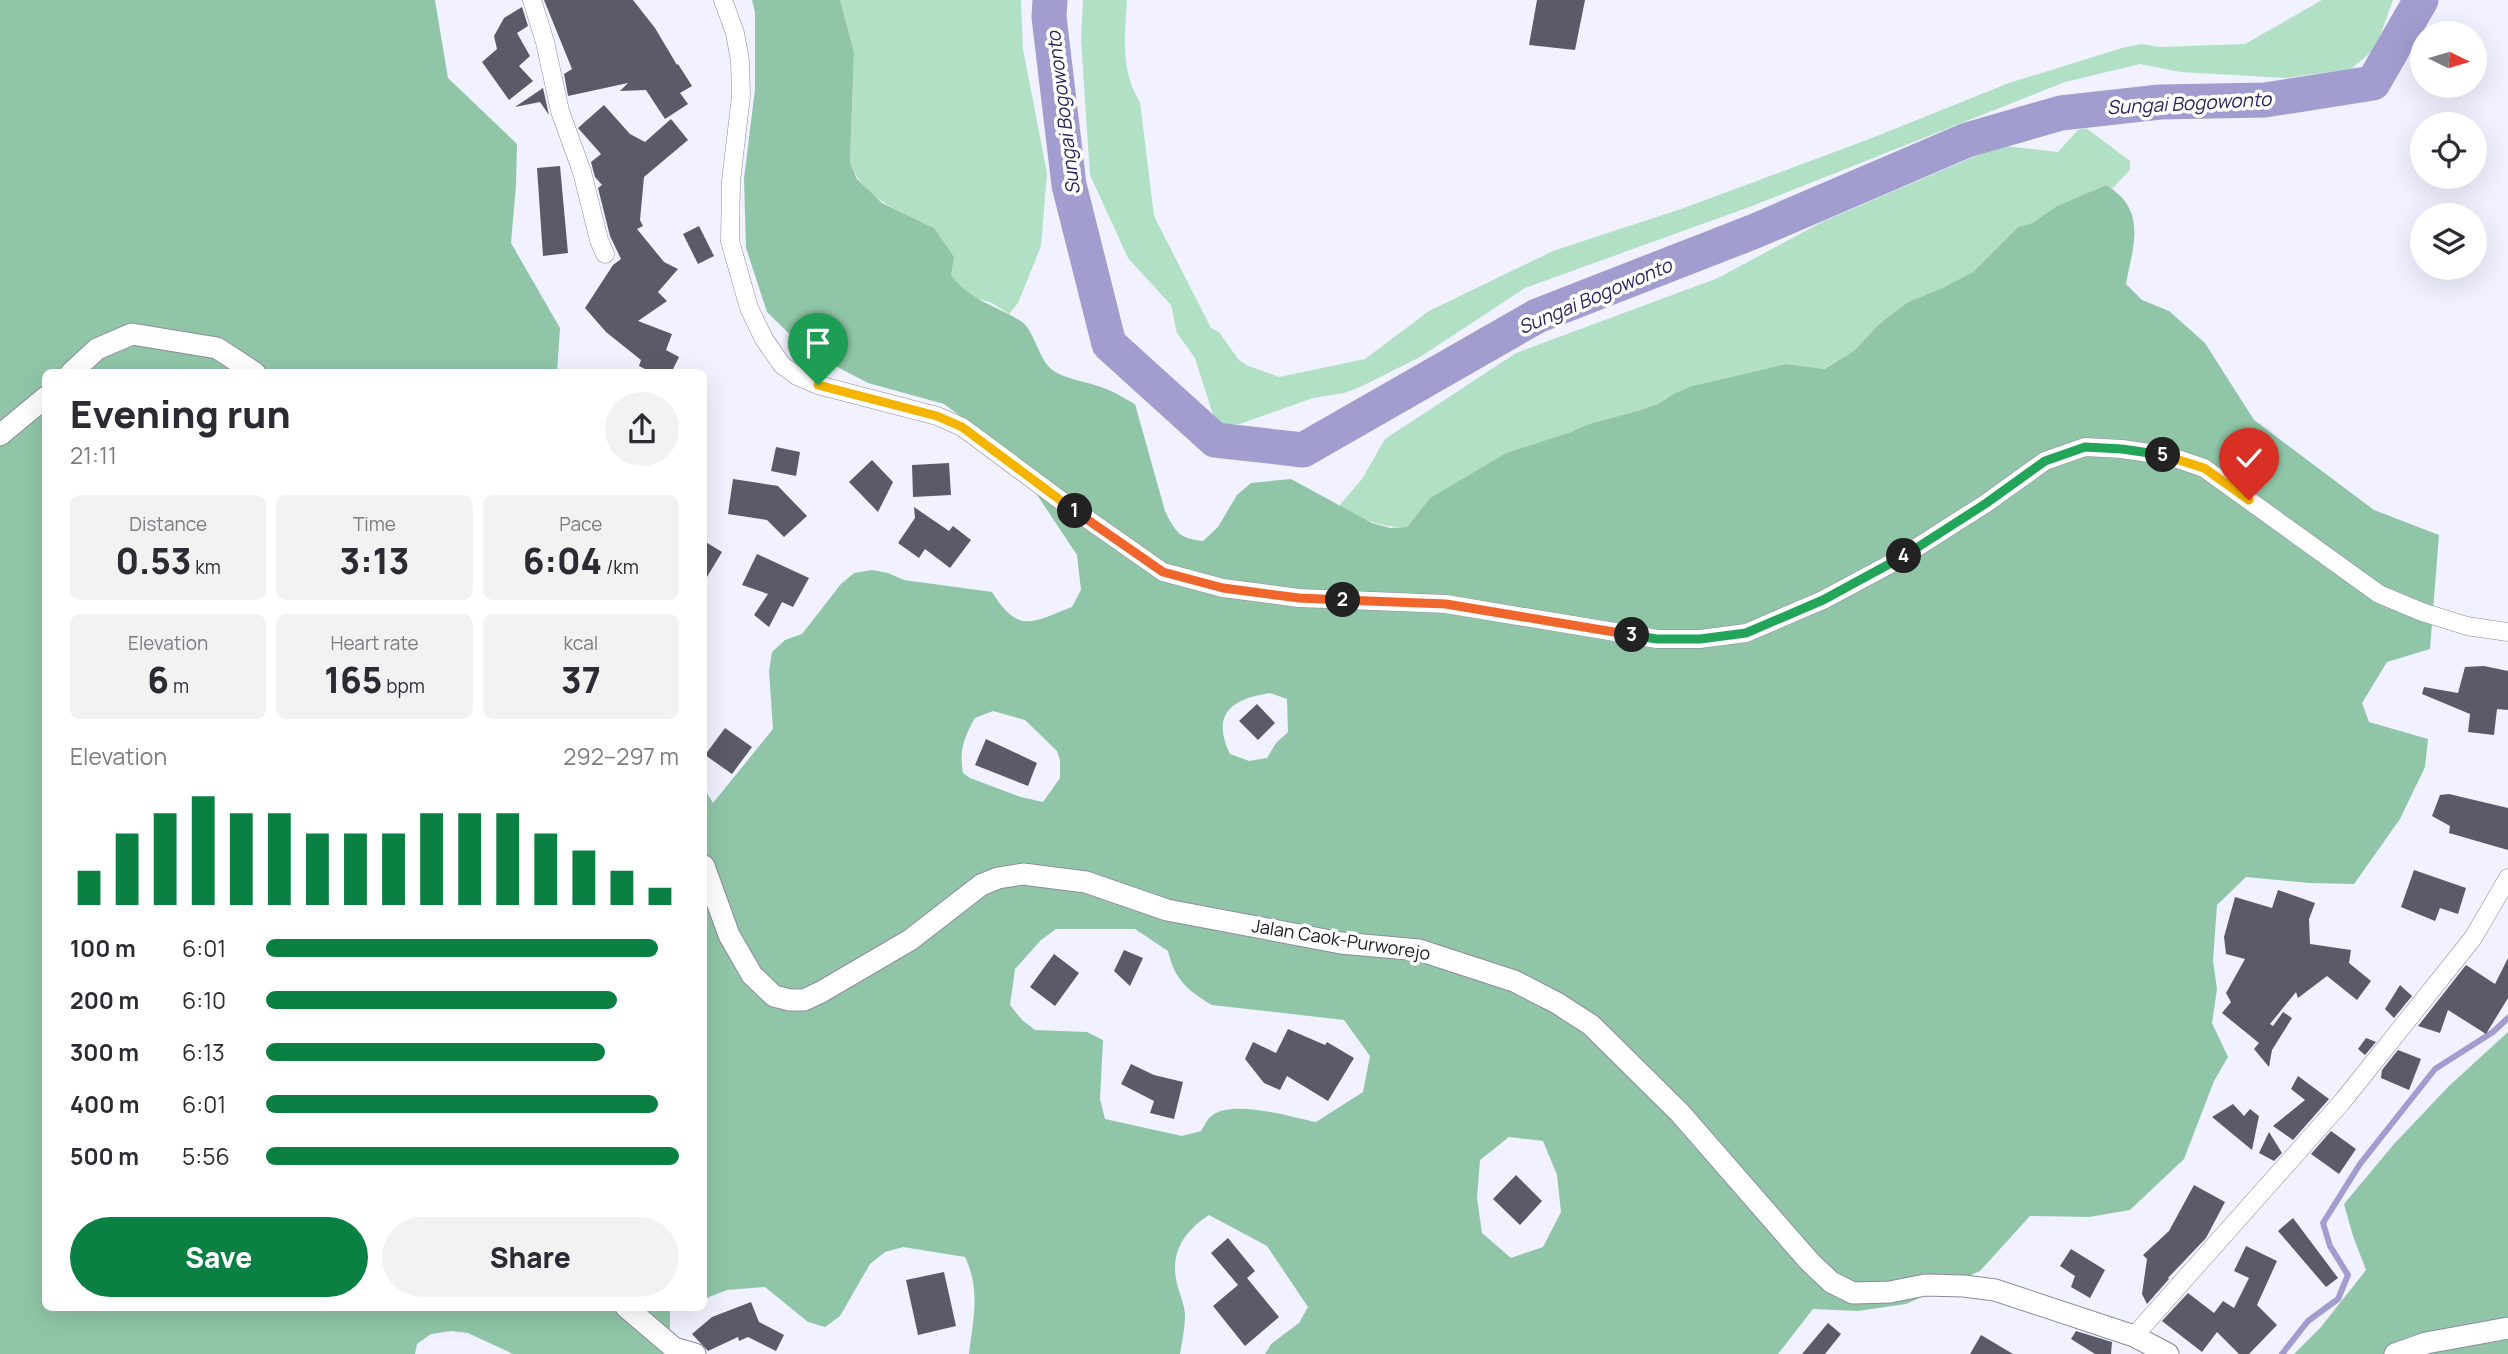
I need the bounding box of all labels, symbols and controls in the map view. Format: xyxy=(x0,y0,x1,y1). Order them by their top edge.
north arrow xyxy=(2410,21,2487,98)
map controls xyxy=(2410,21,2487,280)
water label: Sungai Bogowonto xyxy=(1040,28,1086,196)
water label: Sungai Bogowonto xyxy=(2106,86,2274,120)
button: locate xyxy=(2410,112,2487,189)
button: layers xyxy=(2410,203,2487,280)
water label: Sungai Bogowonto xyxy=(1514,251,1677,340)
pin xyxy=(788,313,848,385)
icon: arrive xyxy=(799,324,837,362)
text: Evening run xyxy=(70,387,291,439)
button: share xyxy=(605,392,679,466)
pin xyxy=(2219,428,2279,500)
pin: 5 xyxy=(2146,438,2180,472)
text: 21:11 xyxy=(70,439,117,471)
icon: check xyxy=(2230,439,2268,477)
text: 5 xyxy=(2157,441,2168,467)
pin: 1 xyxy=(1058,494,1092,528)
text: 1 xyxy=(1070,497,1079,523)
text: Distance xyxy=(129,511,207,537)
text: Time xyxy=(353,511,396,537)
text: Pace xyxy=(559,511,602,537)
text: 0.53 xyxy=(115,537,192,585)
text: 3:13 xyxy=(340,537,409,585)
text: 6:04 xyxy=(523,537,602,585)
pin: 4 xyxy=(1886,538,1922,574)
text: 4 xyxy=(1898,542,1909,568)
text: km xyxy=(192,554,221,580)
text: /km xyxy=(602,554,639,580)
pin: 2 xyxy=(1326,582,1360,618)
text: 2 xyxy=(1337,586,1348,612)
pin: 3 xyxy=(1614,618,1650,652)
text: 3 xyxy=(1626,621,1637,647)
text: Elevation xyxy=(128,630,208,656)
text: Heart rate xyxy=(330,630,419,656)
text: kcal xyxy=(563,630,598,656)
text: 6 xyxy=(147,656,169,704)
text: 165 xyxy=(324,656,382,704)
text: 37 xyxy=(561,656,601,704)
text: m xyxy=(169,673,189,699)
text: bpm xyxy=(382,673,425,699)
text: Elevation xyxy=(70,740,167,772)
text: 292–297 m xyxy=(563,740,679,772)
street label: Jalan Caok-Purworejo xyxy=(1250,913,1432,965)
text: 100 m xyxy=(70,932,136,964)
text: 6:01 xyxy=(182,932,226,964)
text: 200 m xyxy=(70,984,139,1016)
text: 6:10 xyxy=(182,984,226,1016)
text: 300 m xyxy=(70,1036,139,1068)
text: 6:13 xyxy=(182,1036,225,1068)
text: 400 m xyxy=(70,1088,140,1120)
text: 6:01 xyxy=(182,1088,226,1120)
text: 500 m xyxy=(70,1140,139,1172)
text: 5:56 xyxy=(182,1140,230,1172)
button: Save xyxy=(70,1217,368,1297)
button: Share xyxy=(382,1217,679,1297)

